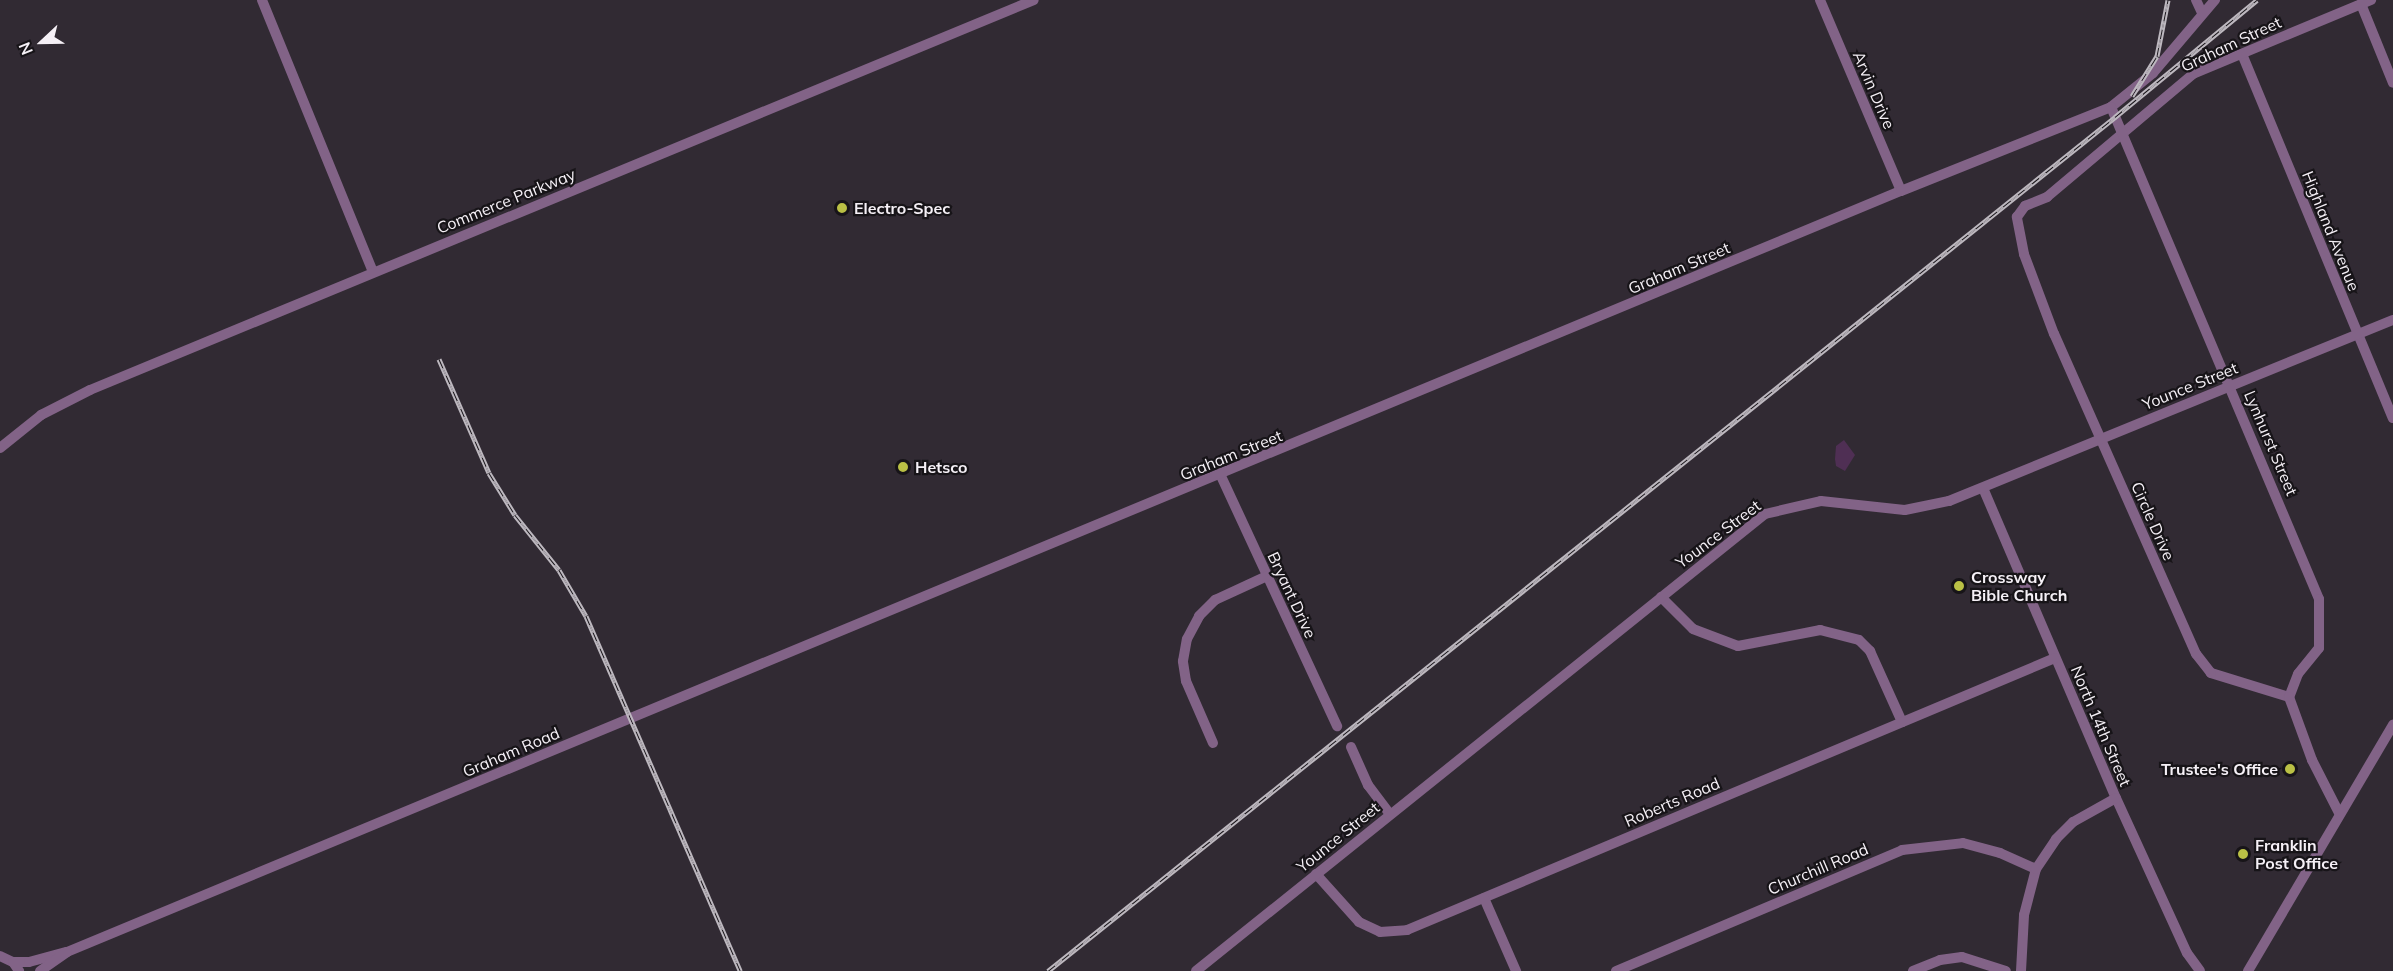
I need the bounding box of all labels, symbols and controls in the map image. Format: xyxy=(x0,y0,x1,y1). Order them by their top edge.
north arrow xyxy=(12,12,72,72)
street label: Graham Street xyxy=(2178,12,2284,76)
text: N xyxy=(14,39,37,58)
street label: Arvin Drive xyxy=(1849,48,1899,132)
street label: Commerce Parkway xyxy=(434,164,578,238)
street label: Highland Avenue xyxy=(2298,168,2364,294)
place label: Electro-Spec xyxy=(854,198,950,218)
marker: Electro-Spec xyxy=(835,201,849,215)
street label: Graham Street xyxy=(1625,238,1733,298)
street label: Younce Street xyxy=(2140,358,2240,414)
street label: Lynhurst Street xyxy=(2240,388,2302,498)
street label: Graham Street xyxy=(1177,426,1285,484)
place label: Hetsco xyxy=(915,457,968,477)
marker: Hetsco xyxy=(896,460,910,474)
street label: Circle Drive xyxy=(2127,479,2179,563)
street label: Younce Street xyxy=(1672,496,1764,572)
street label: Bryant Drive xyxy=(1264,549,1320,641)
place label: Crossway Bible Church xyxy=(1971,567,2067,605)
marker: Crossway Bible Church xyxy=(1952,579,1966,593)
street label: North 14th Street xyxy=(2067,663,2135,789)
street label: Graham Road xyxy=(460,723,562,781)
place label: Trustee's Office xyxy=(2161,759,2278,779)
marker: Trustee's Office xyxy=(2283,762,2297,776)
street label: Roberts Road xyxy=(1622,773,1722,831)
street label: Younce Street xyxy=(1293,798,1383,876)
place label: Franklin Post Office xyxy=(2255,835,2338,873)
street label: Churchill Road xyxy=(1765,839,1871,899)
marker: Franklin Post Office xyxy=(2236,847,2250,861)

